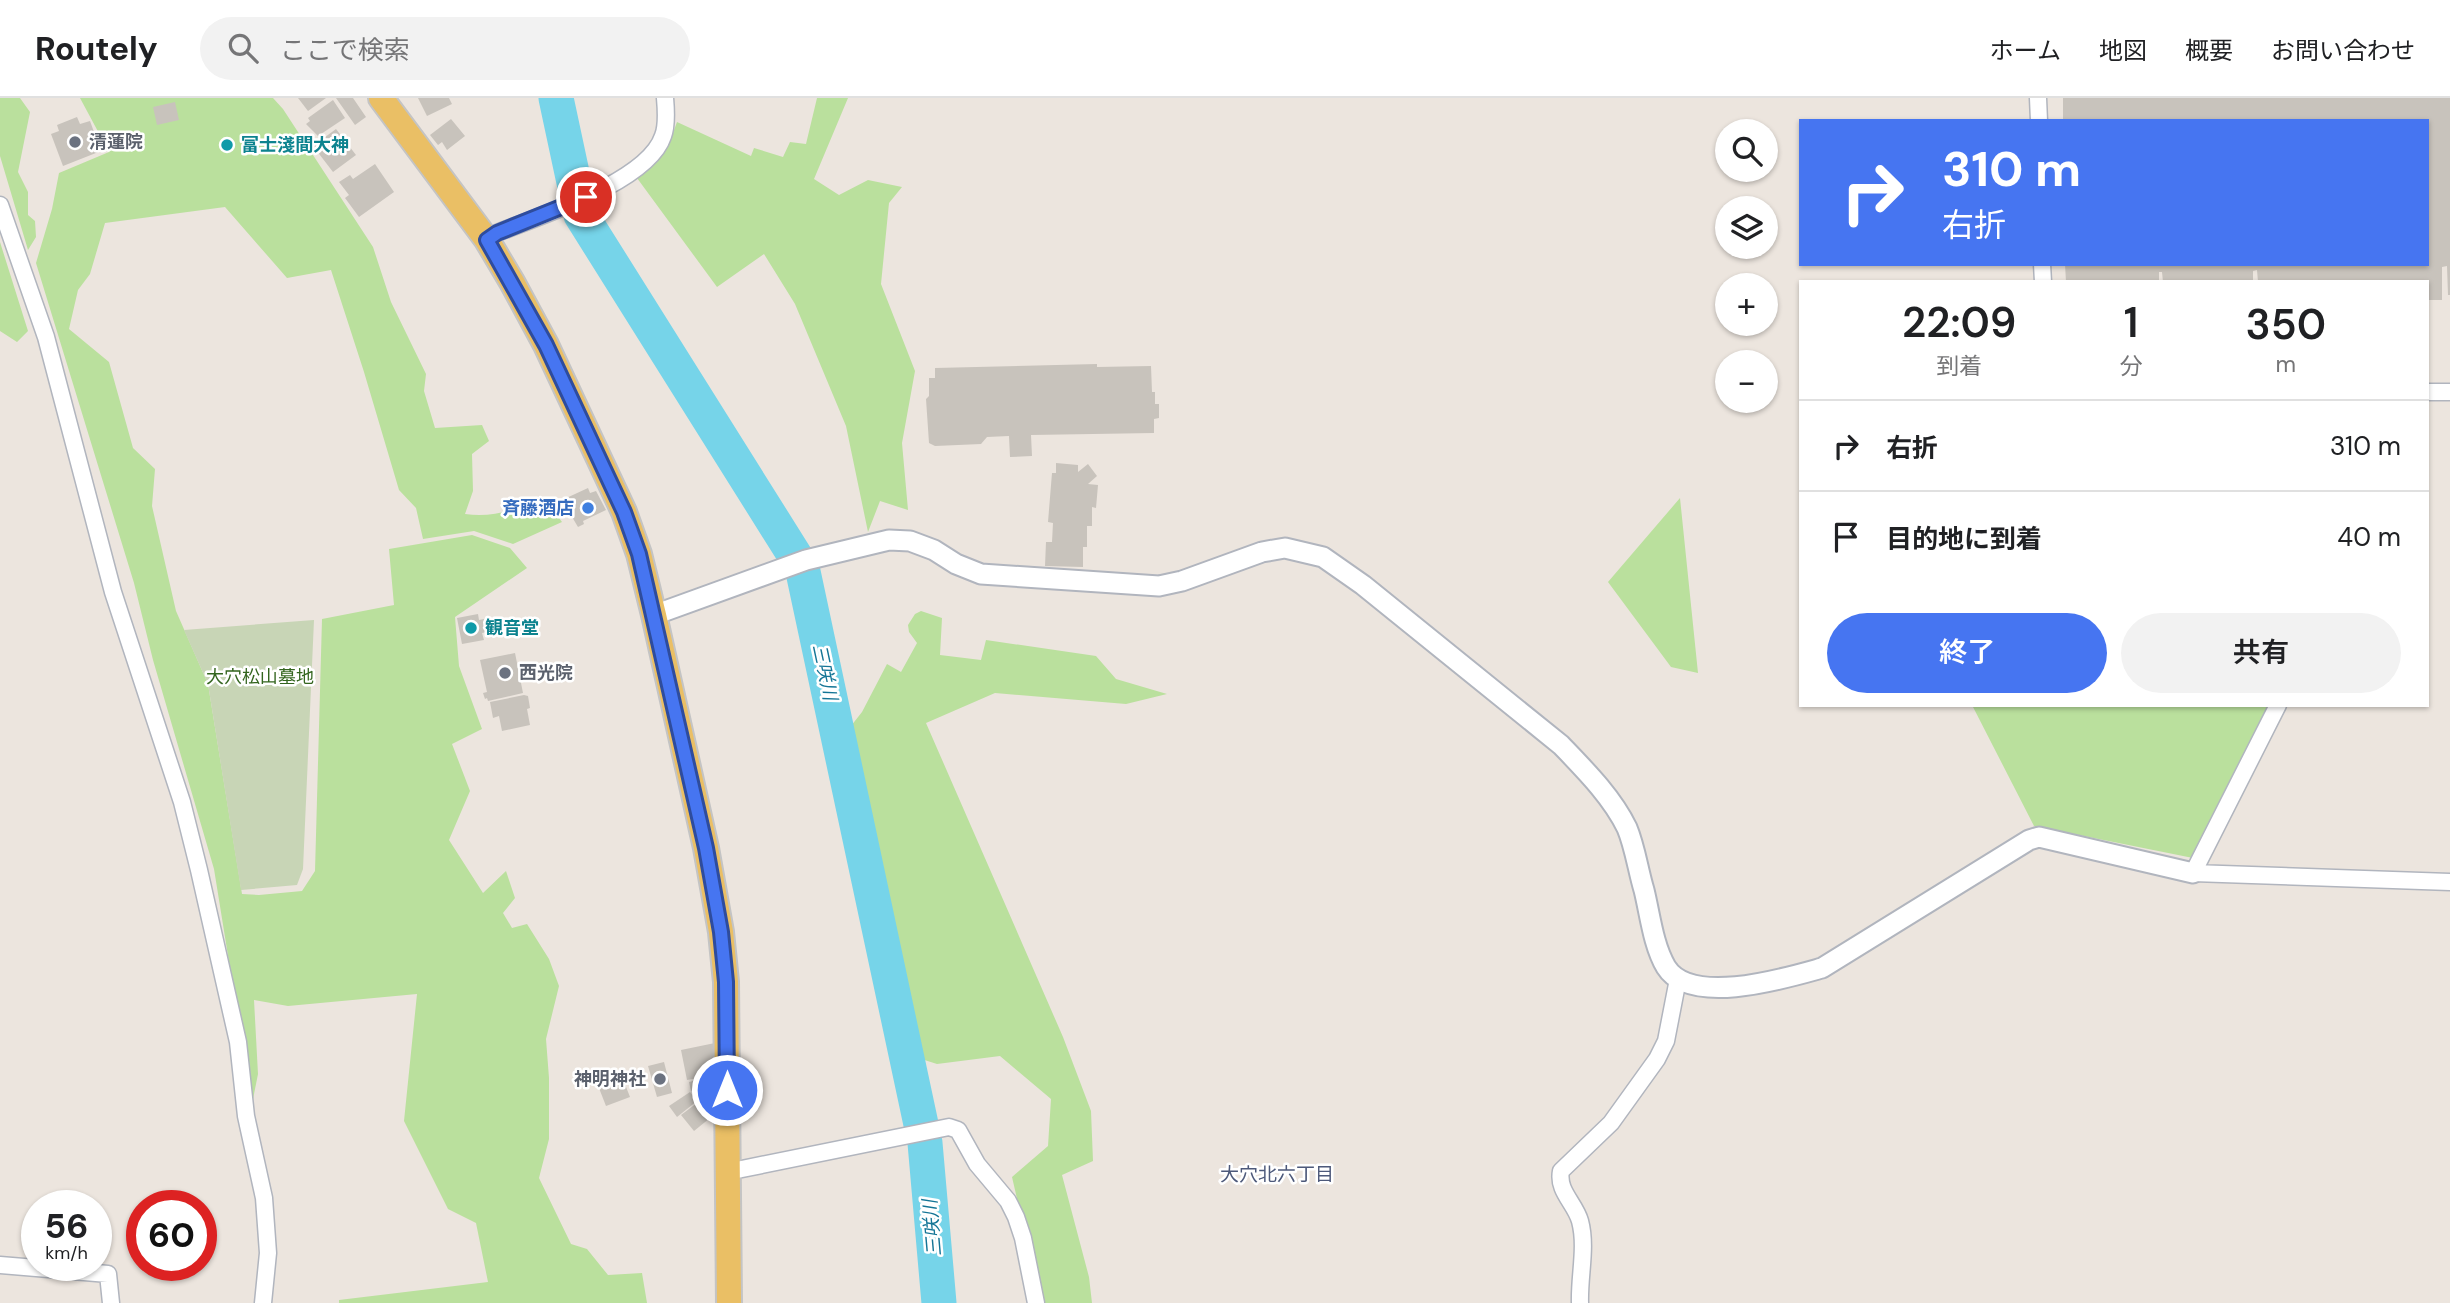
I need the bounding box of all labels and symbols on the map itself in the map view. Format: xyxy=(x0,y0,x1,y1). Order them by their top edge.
place label: 清蓮院 xyxy=(89,130,143,154)
place label: 富士淺間大神 xyxy=(241,133,349,157)
marker: 清蓮院 xyxy=(67,134,83,150)
marker: 富士淺間大神 xyxy=(219,137,235,153)
pin xyxy=(556,167,616,227)
place label: 斉藤酒店 xyxy=(502,496,574,520)
marker: 斉藤酒店 xyxy=(580,500,596,516)
place label: 観音堂 xyxy=(485,616,539,640)
marker: 観音堂 xyxy=(463,620,479,636)
water label: 三咲川 xyxy=(807,642,844,704)
place label: 西光院 xyxy=(519,661,573,685)
park label: 大穴松山墓地 xyxy=(206,665,314,689)
marker: 西光院 xyxy=(497,665,513,681)
position arrow xyxy=(690,1053,764,1127)
place label: 神明神社 xyxy=(574,1067,646,1091)
marker: 神明神社 xyxy=(652,1071,668,1087)
district label: 大穴北六丁目 xyxy=(1220,1162,1334,1187)
speed limit sign: 60 xyxy=(126,1190,217,1281)
water label: 三咲川 xyxy=(917,1197,947,1257)

